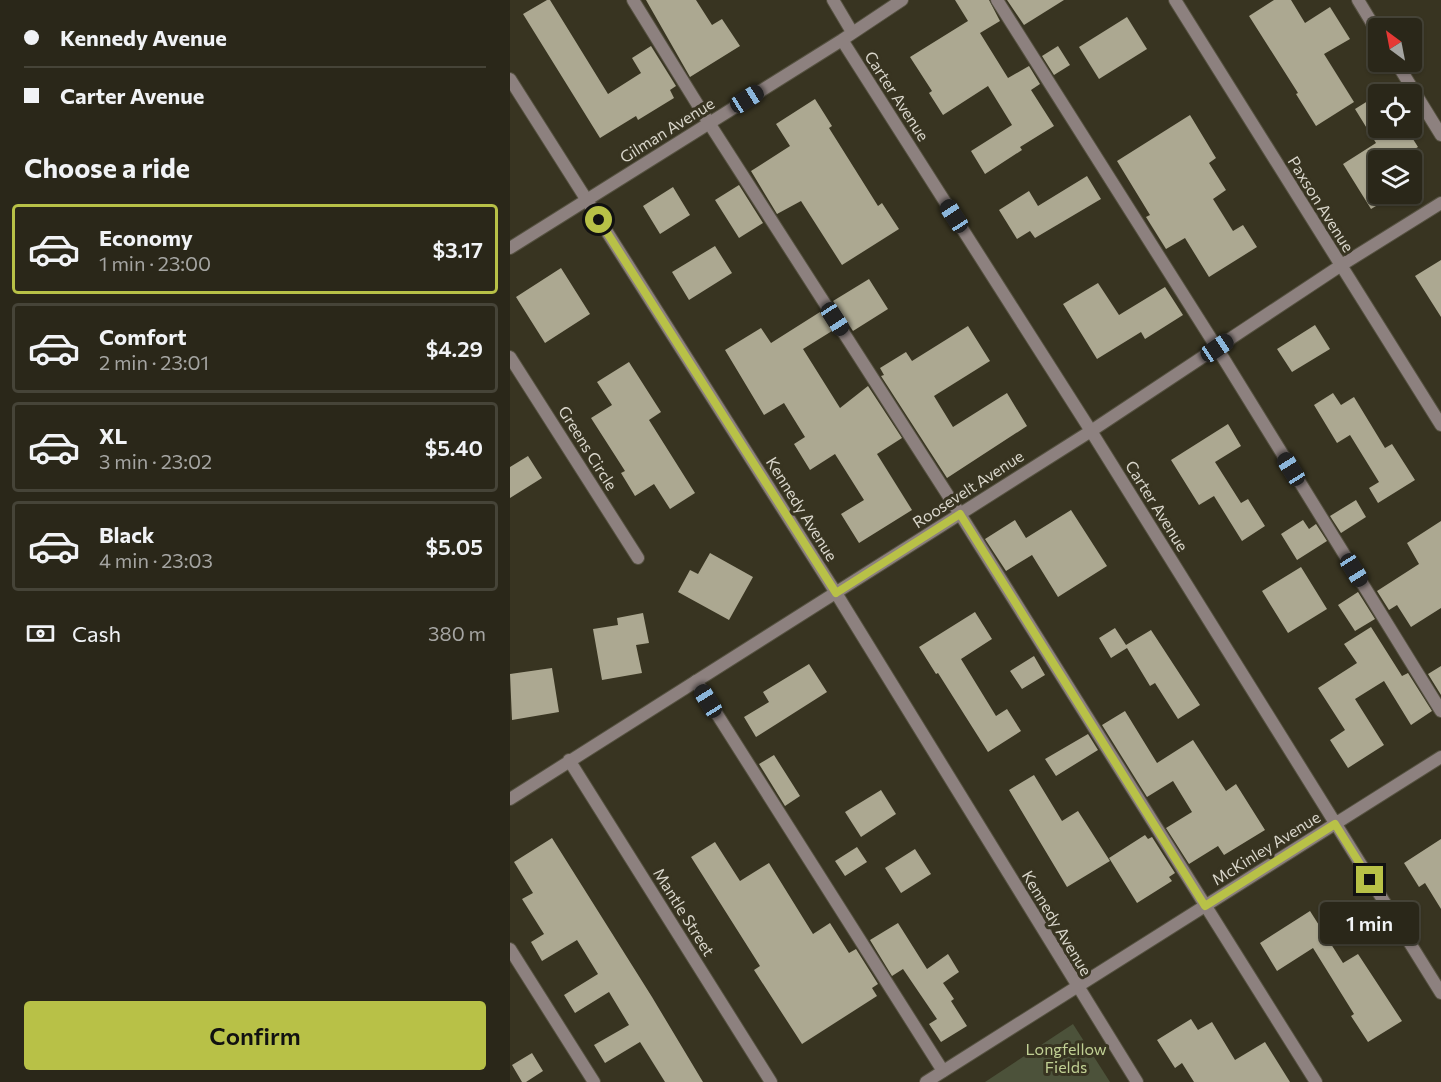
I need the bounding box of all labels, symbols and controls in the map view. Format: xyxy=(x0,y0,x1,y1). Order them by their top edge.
north arrow xyxy=(1368,18,1422,72)
map controls xyxy=(1368,18,1422,204)
text: Kennedy Avenue xyxy=(60,24,227,51)
street label: Carter Avenue xyxy=(861,47,934,144)
text: Carter Avenue xyxy=(60,82,204,109)
car xyxy=(727,82,767,116)
button: locate xyxy=(1368,84,1422,138)
street label: Gilman Avenue xyxy=(616,93,717,166)
button: layers xyxy=(1368,150,1422,204)
text: Choose a ride xyxy=(24,151,190,184)
street label: Paxson Avenue xyxy=(1284,152,1358,255)
car xyxy=(937,196,971,236)
route start xyxy=(585,206,612,233)
icon: car xyxy=(27,222,81,276)
text: Economy xyxy=(99,224,193,251)
text: $3.17 xyxy=(432,236,483,263)
text: 1 min · 23:00 xyxy=(99,251,211,275)
car xyxy=(818,299,852,339)
icon: car xyxy=(27,321,81,375)
text: Comfort xyxy=(99,323,187,350)
car xyxy=(1197,330,1237,366)
text: $4.29 xyxy=(426,335,483,362)
text: 2 min · 23:01 xyxy=(99,350,209,374)
street label: Greens Circle xyxy=(555,402,622,493)
icon: car xyxy=(27,420,81,474)
text: XL xyxy=(99,422,127,449)
text: $5.40 xyxy=(425,434,483,461)
street label: Roosevelt Avenue xyxy=(909,446,1027,531)
text: 3 min · 23:02 xyxy=(99,449,212,473)
car xyxy=(1274,449,1308,489)
street label: Kennedy Avenue xyxy=(763,453,842,564)
street label: Carter Avenue xyxy=(1122,457,1193,555)
icon: car xyxy=(27,519,81,573)
text: Black xyxy=(99,521,154,548)
text: $5.05 xyxy=(425,533,483,560)
text: 4 min · 23:03 xyxy=(99,548,213,572)
car xyxy=(1337,550,1371,590)
icon: cash xyxy=(24,617,57,650)
text: Cash xyxy=(72,620,121,647)
text: 380 m xyxy=(428,621,486,645)
car xyxy=(691,681,725,721)
street label: McKinley Avenue xyxy=(1208,807,1323,889)
street label: Mantle Street xyxy=(650,864,719,960)
route end xyxy=(1356,866,1383,893)
street label: Kennedy Avenue xyxy=(1019,867,1096,979)
callout: 1 min xyxy=(1320,901,1420,943)
text: 1 min xyxy=(1346,911,1393,935)
button: Confirm xyxy=(24,1001,486,1070)
park label: Longfellow Fields xyxy=(1025,1039,1107,1076)

